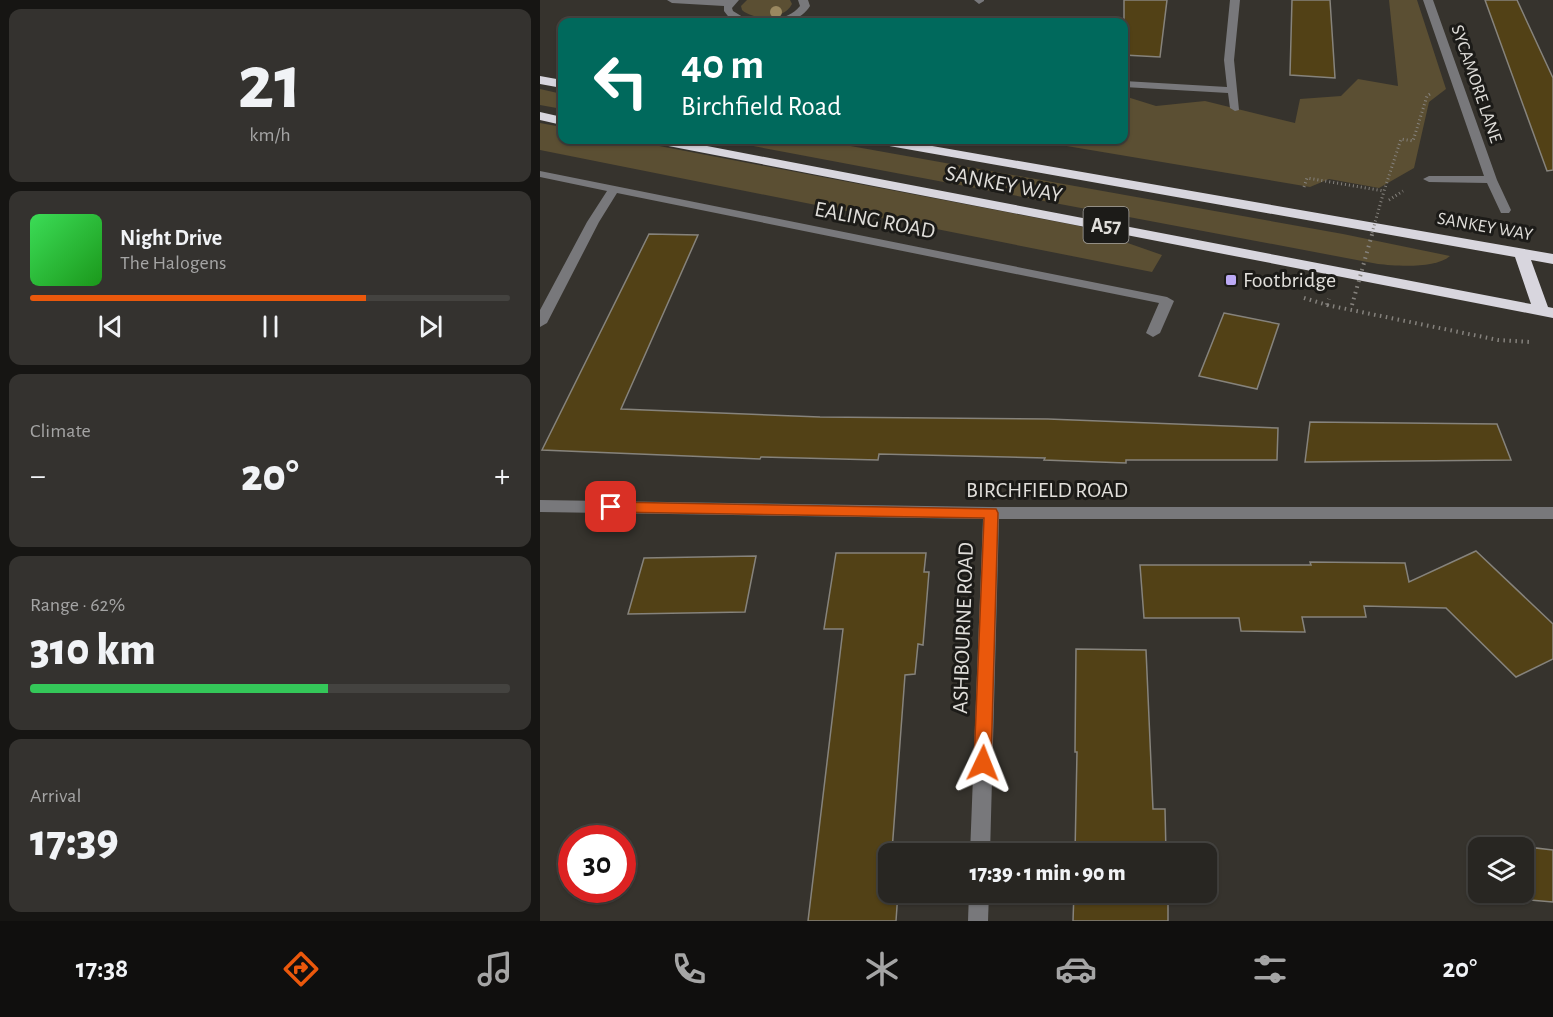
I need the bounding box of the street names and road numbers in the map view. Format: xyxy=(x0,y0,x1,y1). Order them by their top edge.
street label: SYCAMORE LANE xyxy=(1447,23,1505,146)
street label: SANKEY WAY xyxy=(944,162,1065,206)
street label: EALING ROAD xyxy=(813,198,937,242)
road number: A57 xyxy=(1084,207,1128,243)
street label: SANKEY WAY xyxy=(1436,210,1535,244)
street label: BIRCHFIELD ROAD xyxy=(966,479,1128,501)
street label: ASHBOURNE ROAD xyxy=(949,542,977,714)

